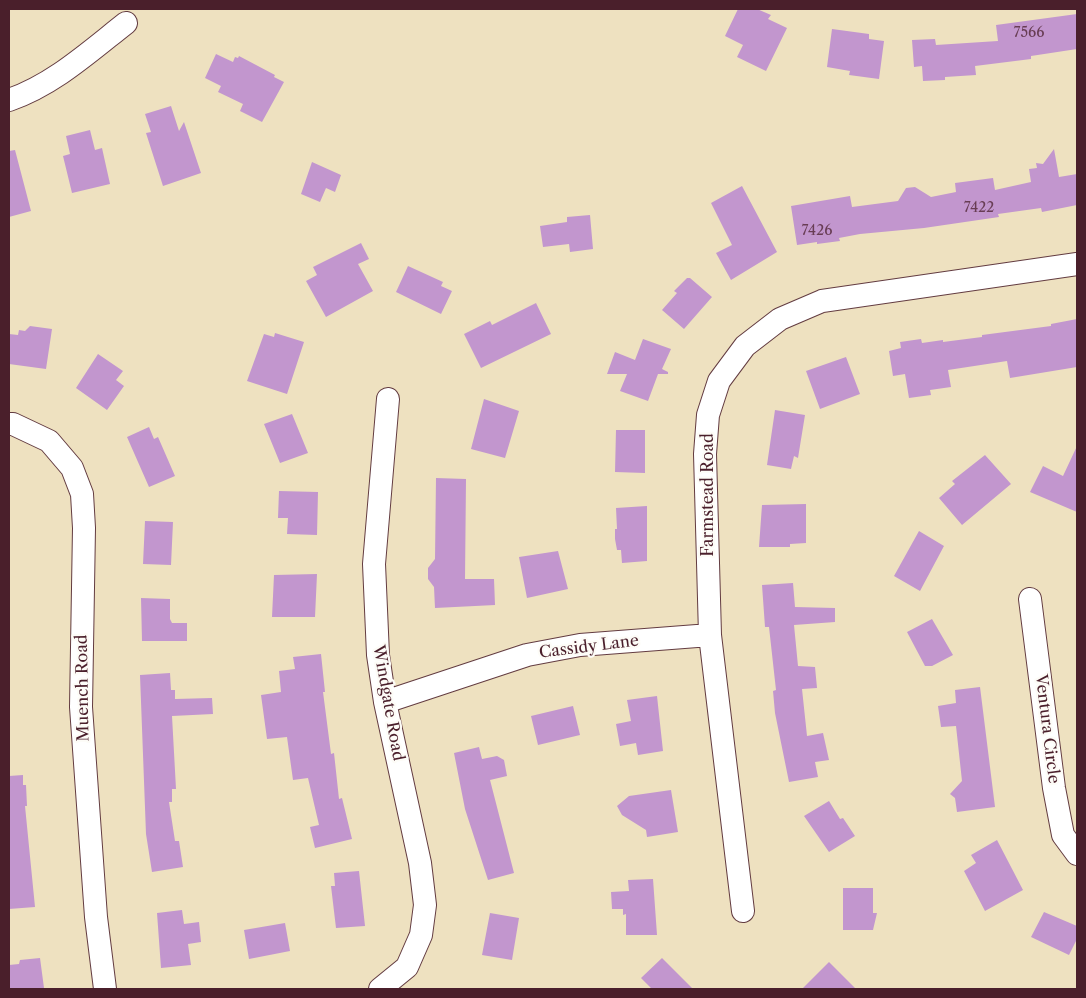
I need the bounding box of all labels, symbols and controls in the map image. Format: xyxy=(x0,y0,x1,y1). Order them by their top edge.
house number: 7566 xyxy=(1014,25,1044,41)
house number: 7422 xyxy=(964,200,994,216)
house number: 7426 xyxy=(802,223,832,239)
street label: Farmstead Road xyxy=(698,433,718,557)
street label: Cassidy Lane xyxy=(538,631,640,663)
street label: Muench Road xyxy=(72,634,94,742)
street label: Windgate Road xyxy=(368,644,408,762)
street label: Ventura Circle xyxy=(1031,673,1063,785)

